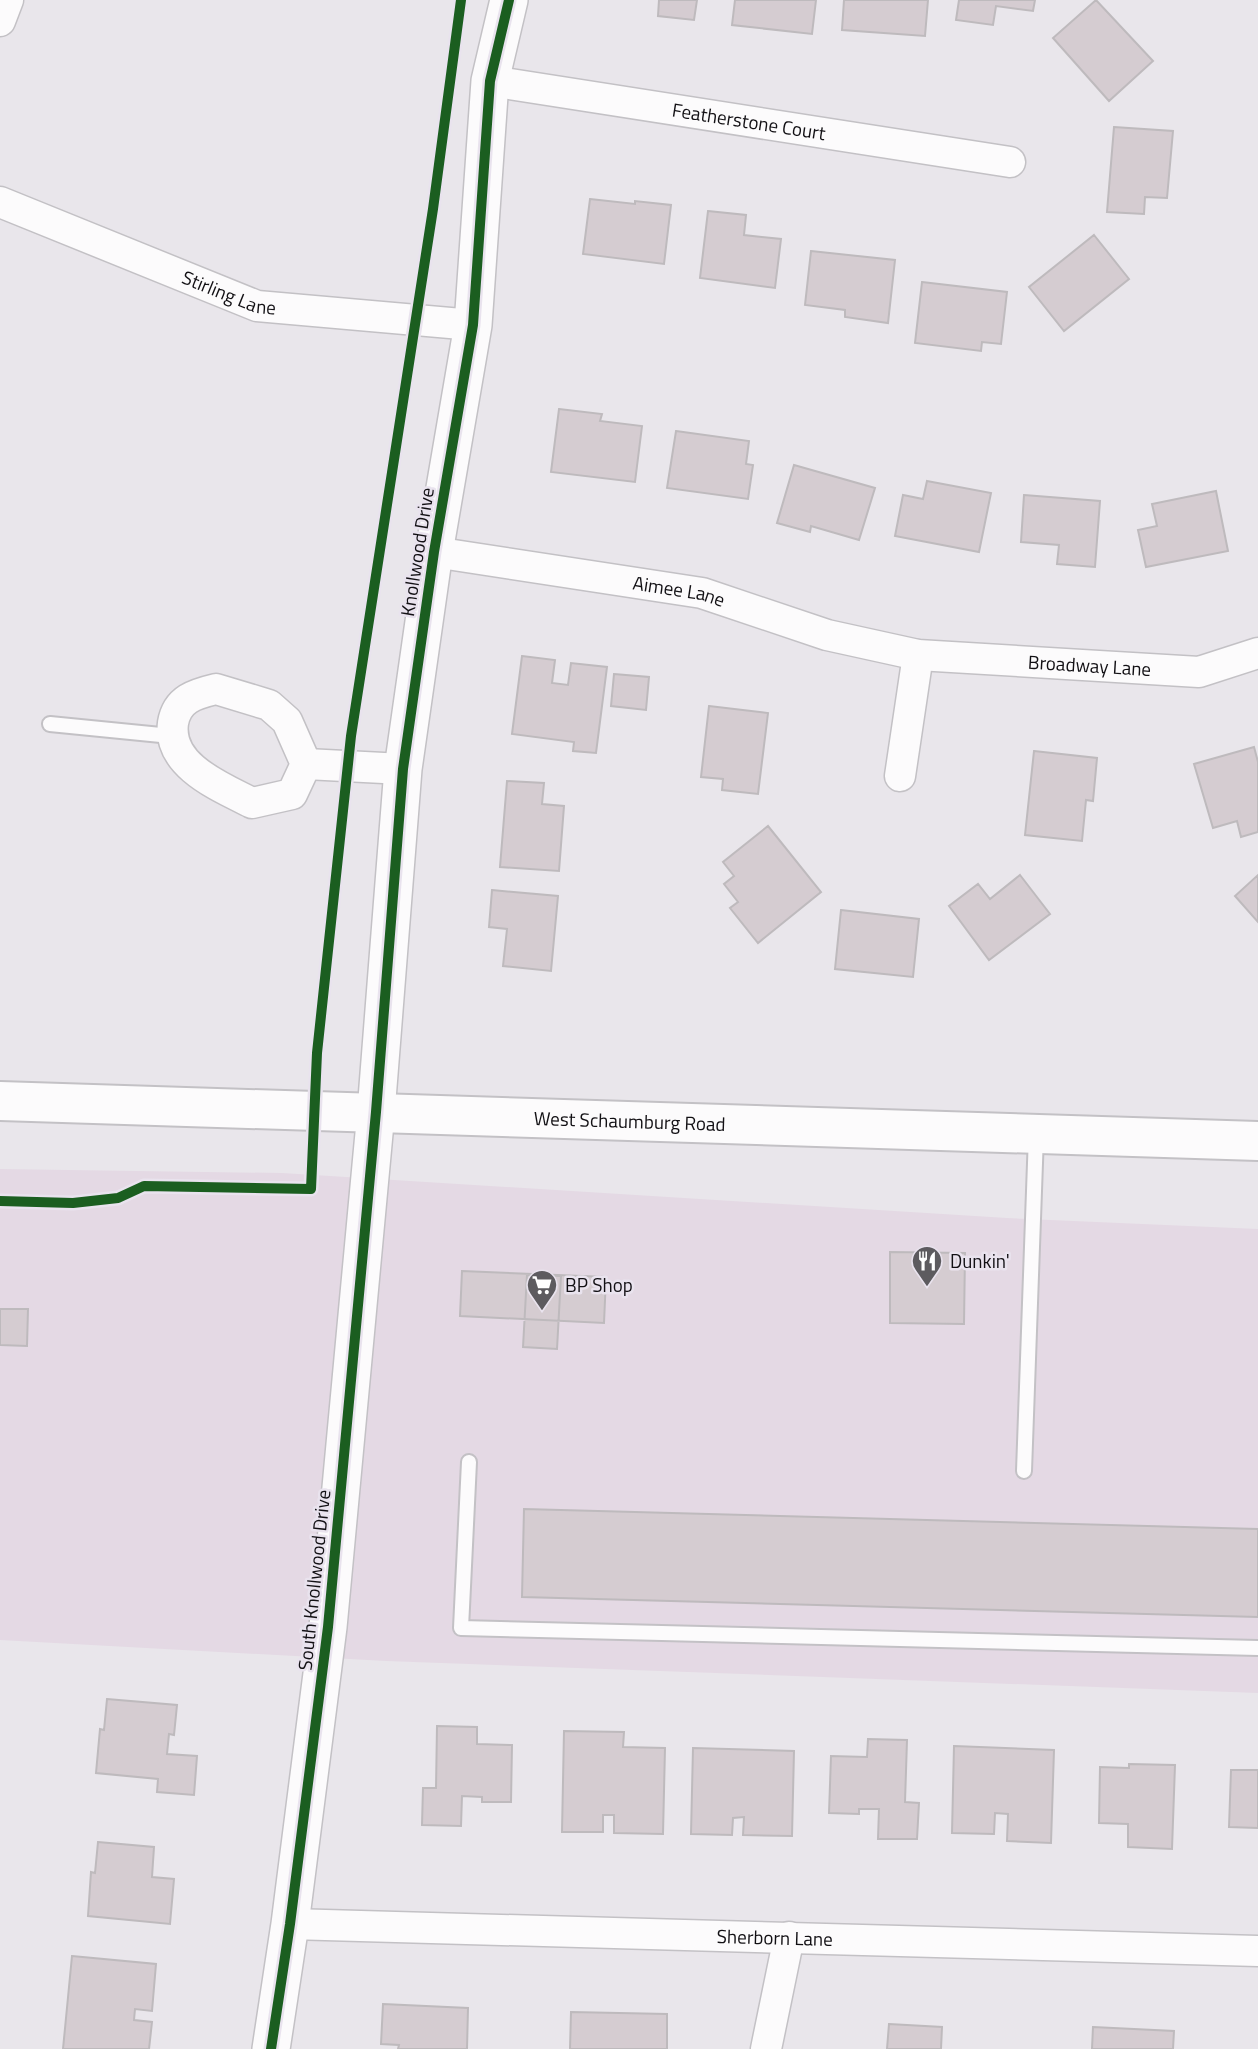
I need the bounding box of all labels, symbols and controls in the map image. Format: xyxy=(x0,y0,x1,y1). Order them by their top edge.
street label: Featherstone Court xyxy=(670,95,828,147)
street label: Stirling Lane xyxy=(178,262,277,322)
street label: Knollwood Drive xyxy=(392,485,441,618)
street label: Aimee Lane xyxy=(631,568,729,614)
street label: Broadway Lane xyxy=(1027,647,1152,683)
street label: West Schaumburg Road xyxy=(533,1103,726,1138)
restaurant icon: Dunkin' xyxy=(910,1244,944,1288)
place label: Dunkin' xyxy=(950,1246,1010,1275)
supermarket icon: BP Shop xyxy=(525,1268,559,1312)
place label: BP Shop xyxy=(565,1270,633,1299)
street label: South Knollwood Drive xyxy=(290,1488,337,1672)
street label: Sherborn Lane xyxy=(716,1921,833,1953)

